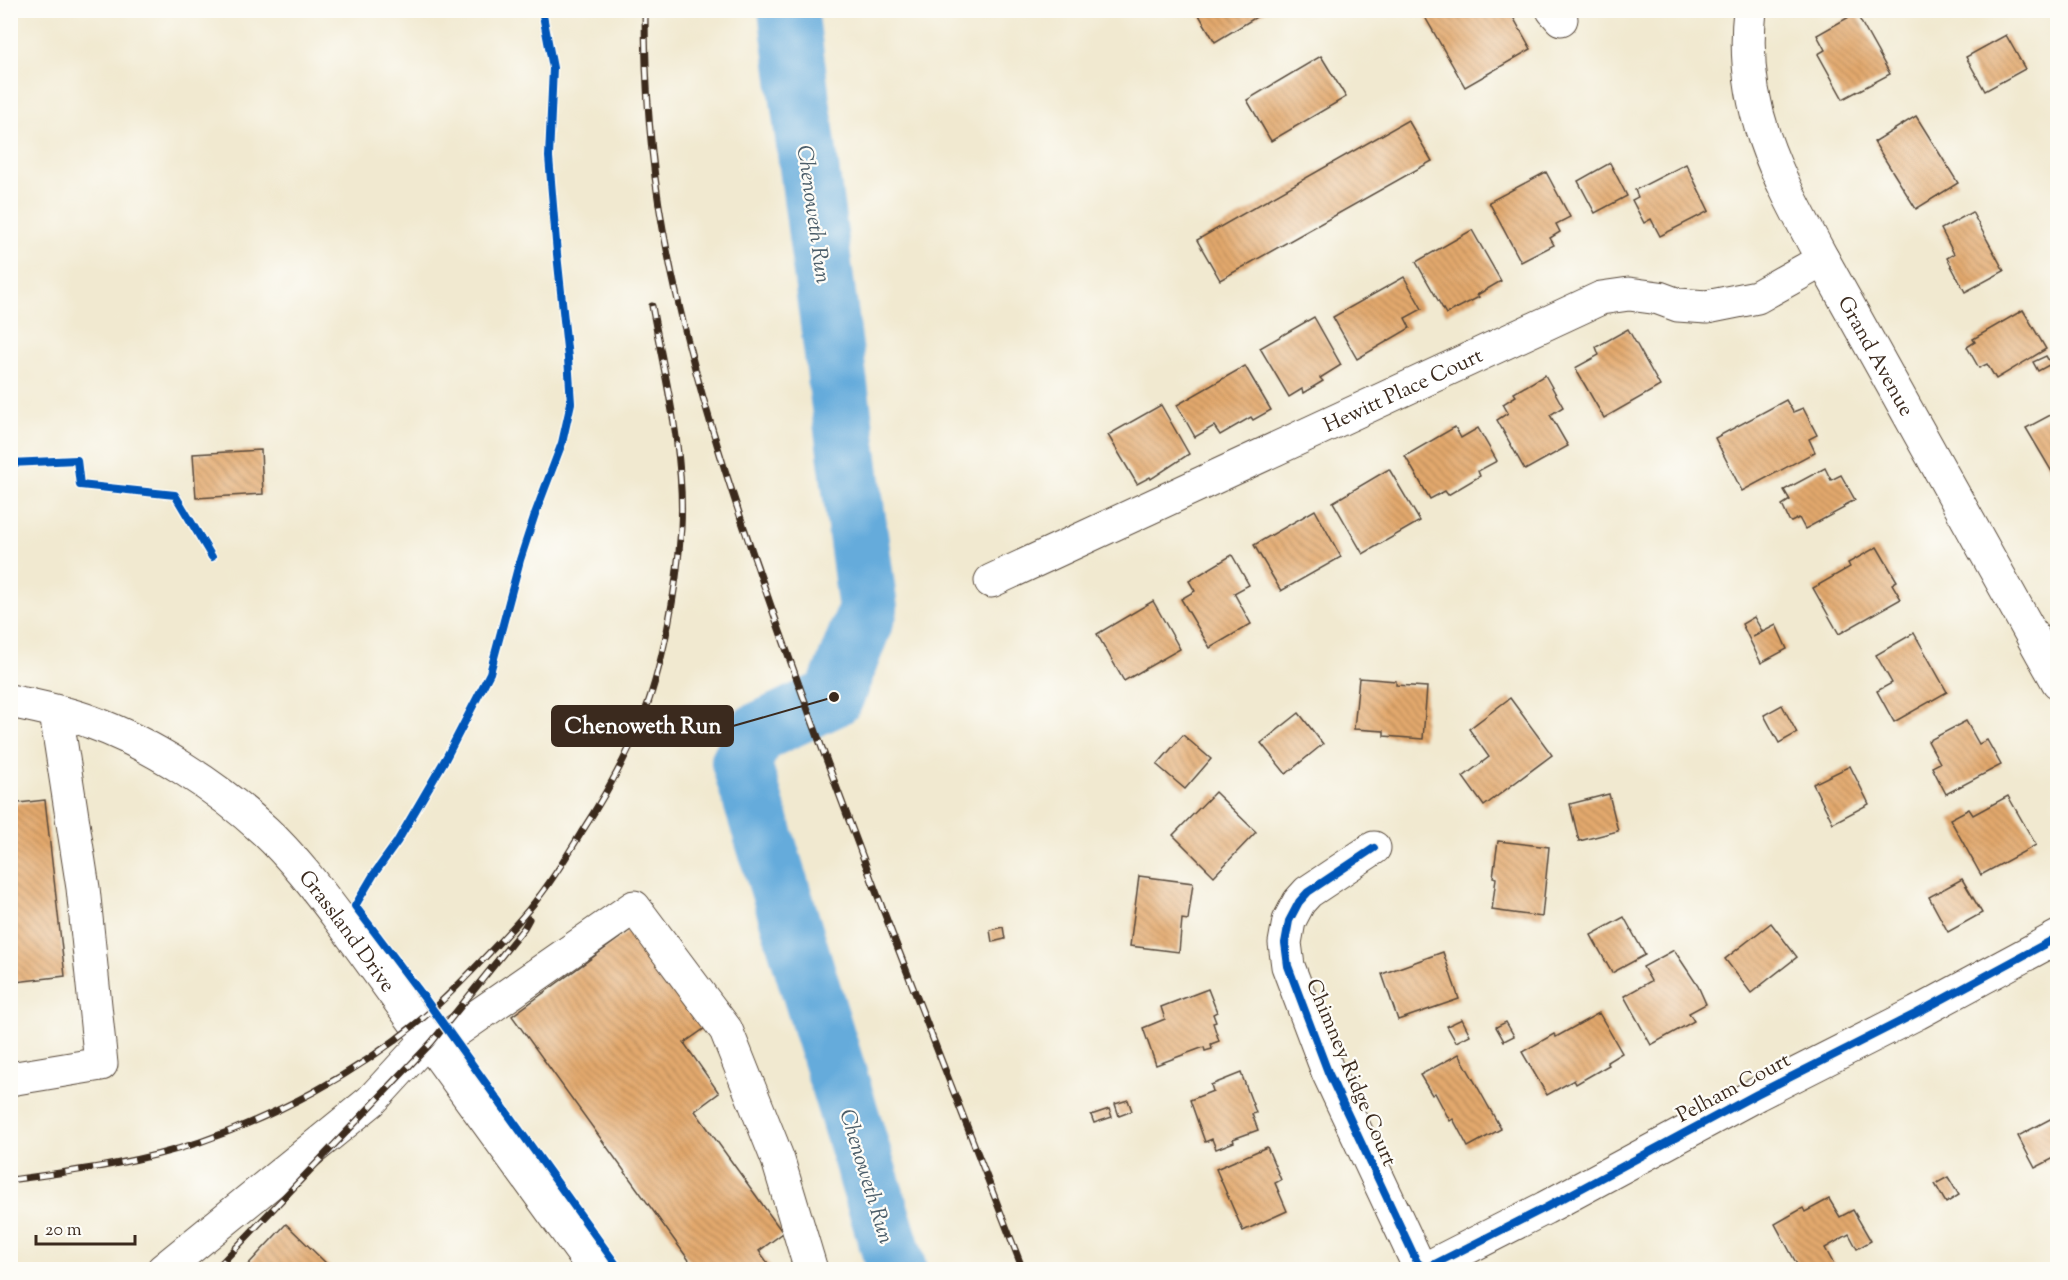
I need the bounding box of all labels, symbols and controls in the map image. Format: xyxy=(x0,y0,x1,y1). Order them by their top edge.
water label: Chenoweth Run xyxy=(786,143,838,286)
street label: Grand Avenue xyxy=(1829,291,1920,422)
street label: Hewitt Place Court xyxy=(1319,342,1488,442)
callout: Chenoweth Run xyxy=(552,706,733,746)
text: Chenoweth Run xyxy=(565,712,721,744)
street label: Grassland Drive xyxy=(290,864,402,999)
street label: Chimney Ridge Court xyxy=(1297,974,1403,1171)
street label: Pelham Court xyxy=(1672,1046,1796,1131)
water label: Chenoweth Run xyxy=(829,1106,901,1249)
scale bar xyxy=(36,1208,135,1246)
text: 20 m xyxy=(45,1218,82,1244)

